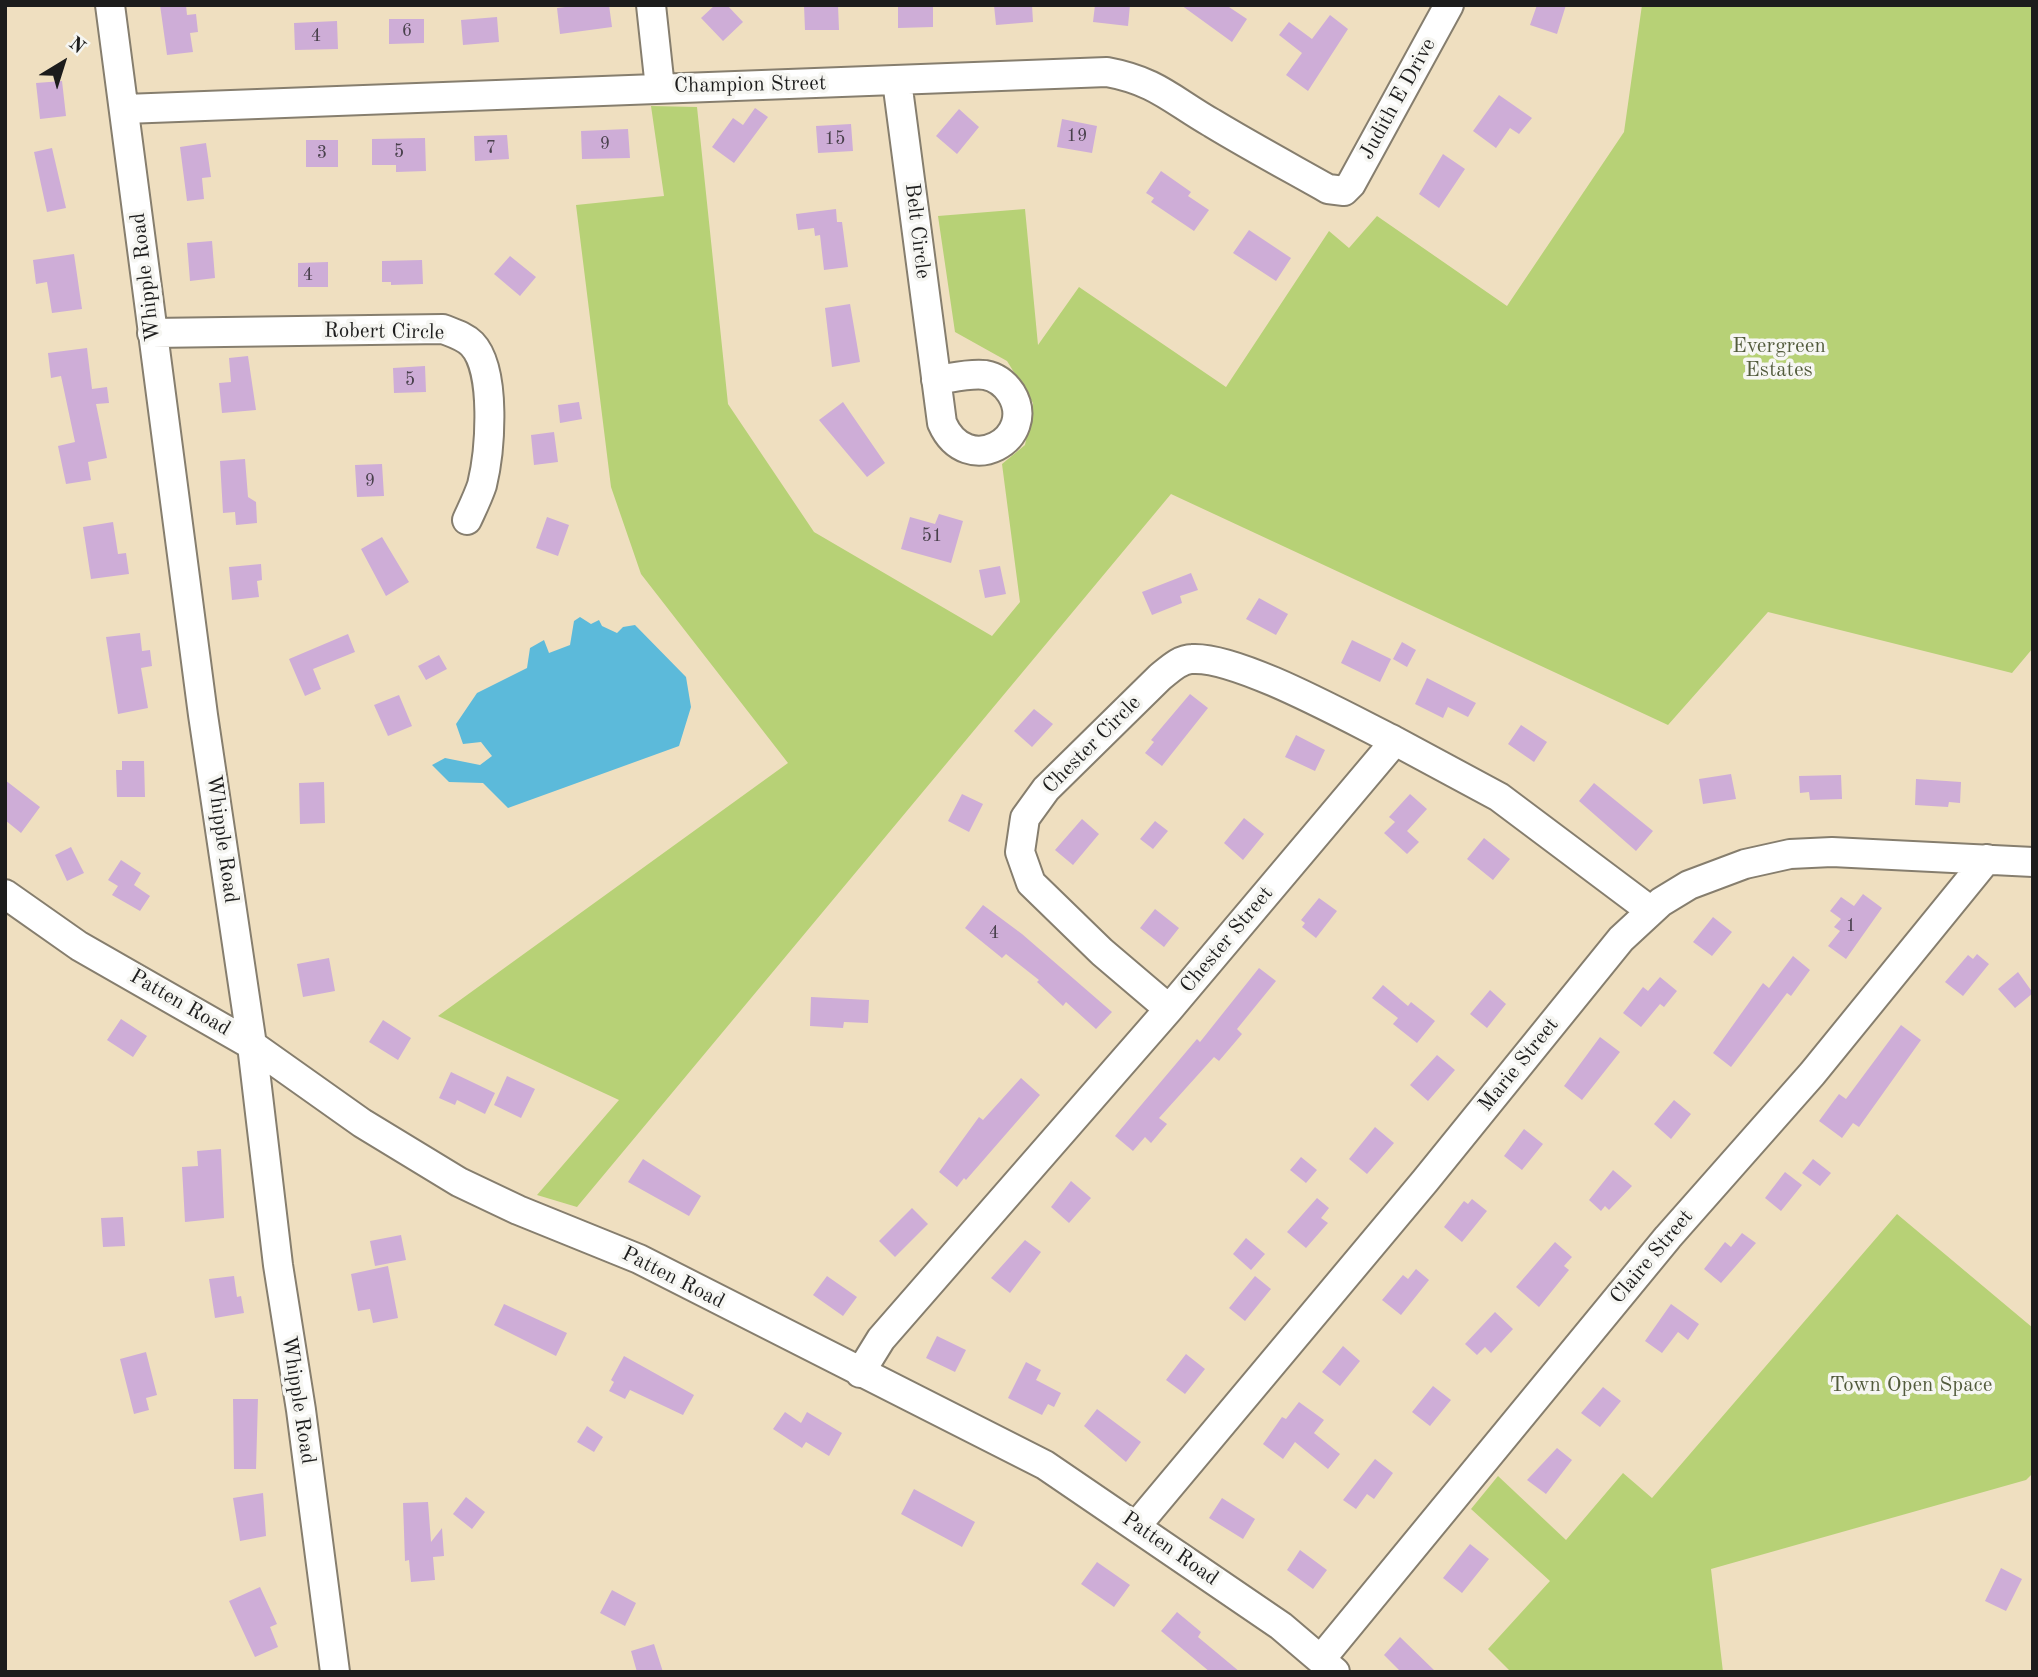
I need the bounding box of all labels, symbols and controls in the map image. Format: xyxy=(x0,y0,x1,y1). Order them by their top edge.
house number: 6 xyxy=(402,20,412,42)
house number: 4 xyxy=(311,25,321,47)
north arrow xyxy=(28,28,98,98)
text: N xyxy=(65,34,88,58)
street label: Judith E Drive xyxy=(1354,34,1442,164)
street label: Champion Street xyxy=(674,71,826,99)
house number: 19 xyxy=(1067,125,1087,147)
house number: 15 xyxy=(825,128,845,150)
house number: 9 xyxy=(600,133,610,155)
house number: 7 xyxy=(486,137,496,159)
house number: 5 xyxy=(394,141,404,163)
house number: 3 xyxy=(317,142,327,164)
street label: Belt Circle xyxy=(899,182,935,280)
street label: Whipple Road xyxy=(126,211,166,343)
house number: 4 xyxy=(303,264,313,286)
street label: Robert Circle xyxy=(324,318,444,346)
park label: Evergreen Estates xyxy=(1732,333,1826,383)
house number: 5 xyxy=(405,369,415,391)
house number: 9 xyxy=(365,470,375,492)
house number: 51 xyxy=(922,525,942,547)
street label: Chester Circle xyxy=(1038,691,1146,799)
street label: Whipple Road xyxy=(201,773,243,905)
street label: Chester Street xyxy=(1175,882,1279,998)
house number: 1 xyxy=(1846,915,1856,937)
house number: 4 xyxy=(989,922,999,944)
street label: Patten Road xyxy=(125,964,235,1042)
street label: Marie Street xyxy=(1474,1013,1564,1117)
street label: Claire Street xyxy=(1605,1205,1699,1309)
street label: Patten Road xyxy=(617,1241,729,1315)
street label: Whipple Road xyxy=(275,1334,321,1466)
park label: Town Open Space xyxy=(1830,1372,1992,1398)
street label: Patten Road xyxy=(1117,1507,1223,1591)

